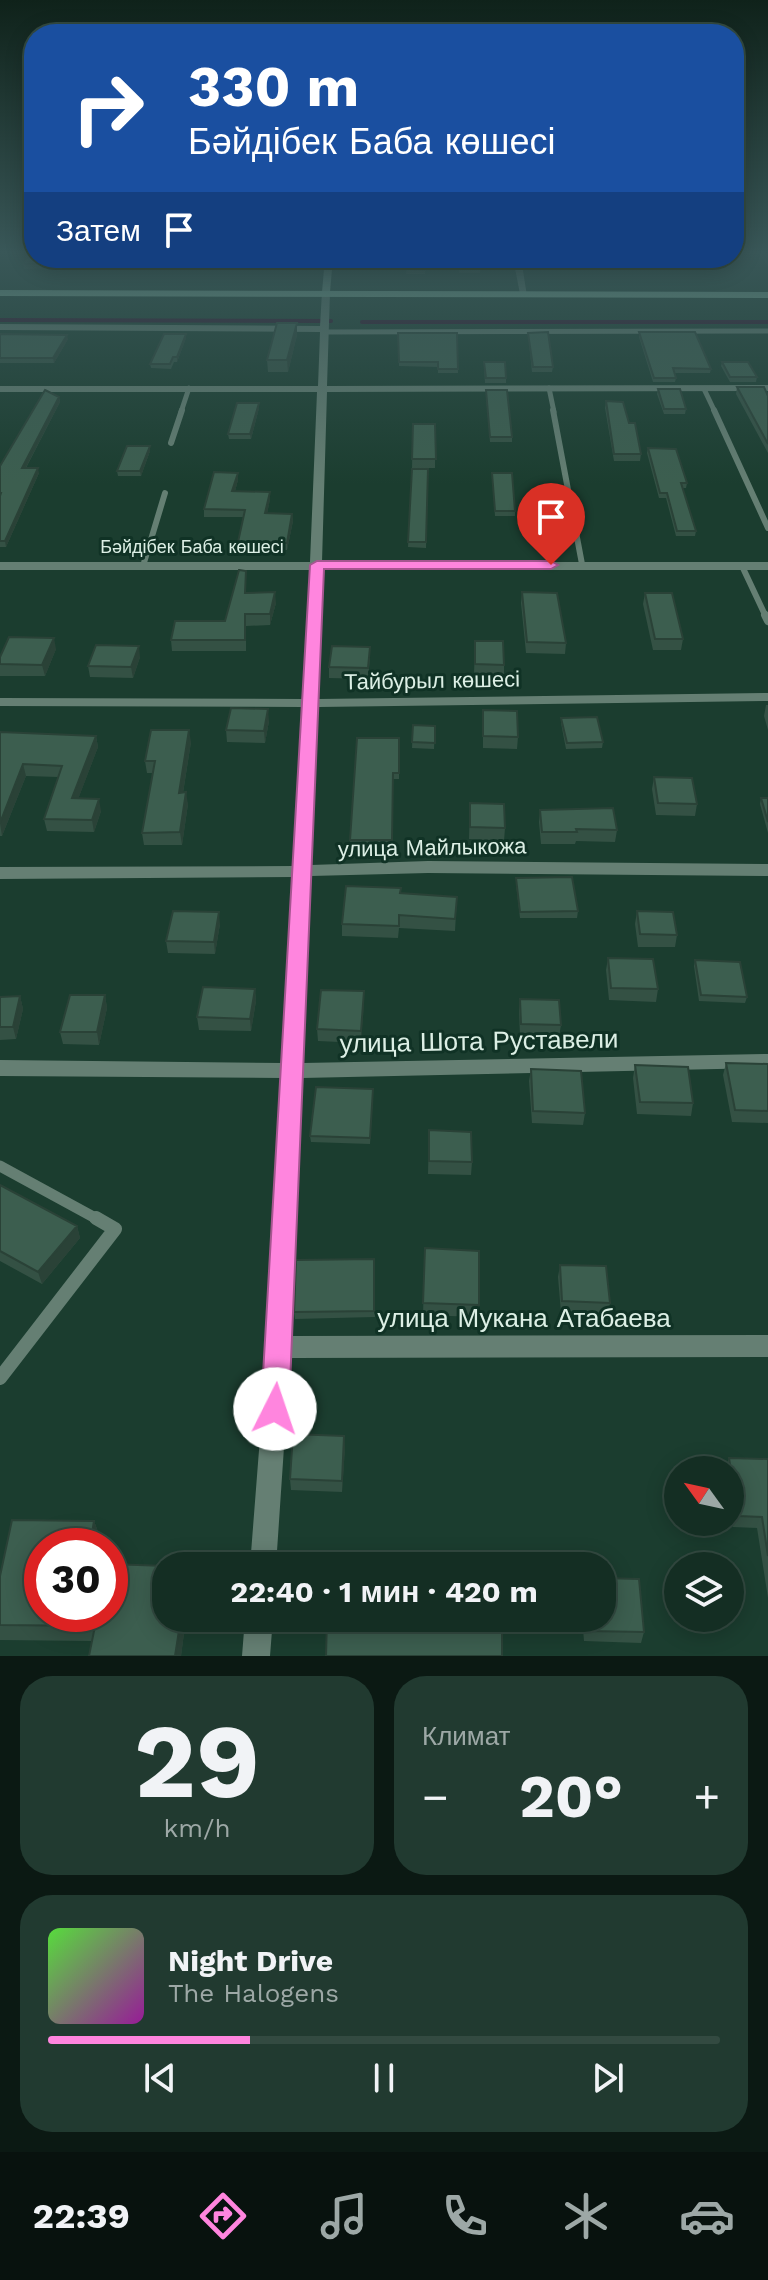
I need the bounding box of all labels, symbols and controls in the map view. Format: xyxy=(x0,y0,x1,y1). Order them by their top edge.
text: 330 m xyxy=(188,54,359,120)
icon: right xyxy=(56,56,160,160)
text: Бәйдібек Баба көшесі xyxy=(188,121,555,163)
icon: arrive xyxy=(157,208,201,252)
text: Затем xyxy=(56,213,141,248)
pin xyxy=(517,483,585,565)
icon: arrive xyxy=(529,495,573,539)
street label: Бәйдібек Баба көшесі xyxy=(100,536,284,557)
street label: Тайбурыл көшесі xyxy=(344,666,520,695)
street label: улица Майлыкожа xyxy=(338,833,527,862)
street label: улица Шота Руставели xyxy=(339,1024,619,1058)
street label: улица Мукана Атабаева xyxy=(377,1303,671,1333)
position arrow xyxy=(233,1367,317,1451)
north arrow xyxy=(664,1456,744,1536)
map controls xyxy=(664,1456,744,1632)
speed limit sign: 30 xyxy=(24,1528,128,1632)
button: layers xyxy=(664,1552,744,1632)
text: 22:40 · 1 мин · 420 m xyxy=(230,1574,538,1609)
text: 29 xyxy=(134,1700,260,1822)
text: Климат xyxy=(422,1721,511,1751)
text: 20° xyxy=(519,1761,623,1832)
text: − xyxy=(422,1771,449,1823)
text: + xyxy=(693,1771,720,1823)
text: km/h xyxy=(164,1813,230,1843)
text: Night Drive xyxy=(168,1943,333,1978)
text: The Halogens xyxy=(168,1978,339,2008)
icon: previous xyxy=(138,2056,182,2100)
icon: pause xyxy=(362,2056,406,2100)
icon: next xyxy=(586,2056,630,2100)
icon: directions xyxy=(195,2188,251,2244)
icon: music xyxy=(316,2188,372,2244)
icon: phone xyxy=(437,2188,493,2244)
icon: climate xyxy=(558,2188,614,2244)
icon: car xyxy=(679,2188,735,2244)
text: 22:39 xyxy=(33,2195,130,2237)

